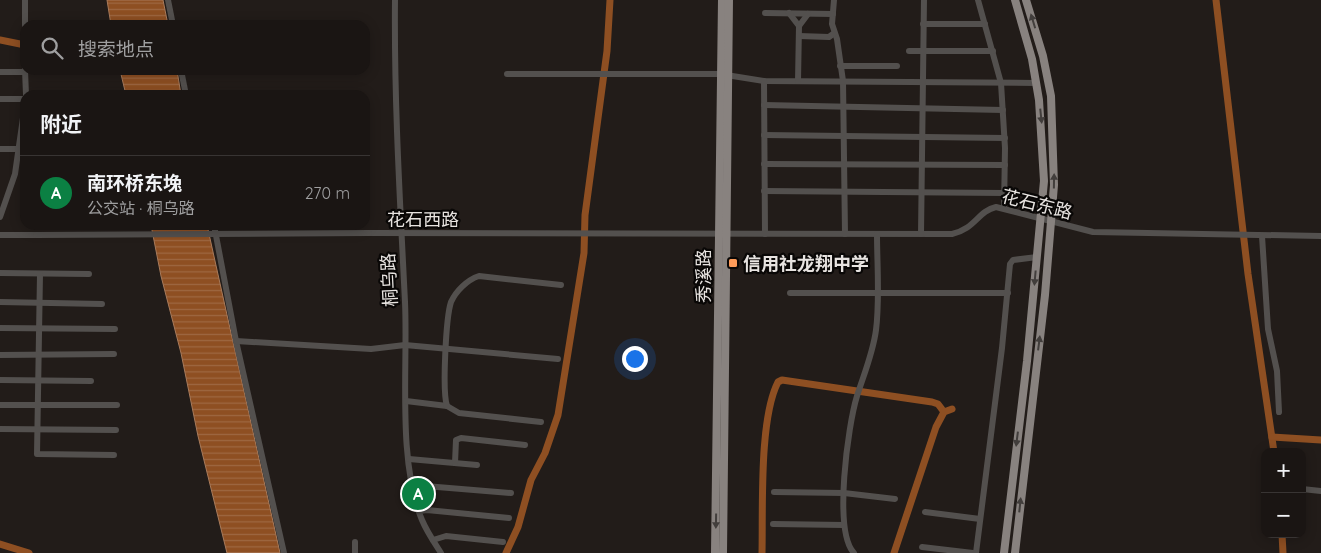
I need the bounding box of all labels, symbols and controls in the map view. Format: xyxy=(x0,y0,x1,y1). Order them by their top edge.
one-way arrow xyxy=(1028,14,1036,29)
search box xyxy=(20,20,370,75)
icon: search xyxy=(38,34,66,62)
text: 搜索地点 xyxy=(78,37,154,61)
one-way arrow xyxy=(1037,108,1045,124)
text: 附近 xyxy=(40,111,82,137)
text: 南环桥东堍 xyxy=(87,171,182,195)
one-way arrow xyxy=(1050,173,1058,189)
text: A xyxy=(51,183,61,203)
text: 270 m xyxy=(305,183,350,203)
street label: 花石东路 xyxy=(999,184,1075,224)
text: 公交站 · 桐乌路 xyxy=(87,198,195,218)
street label: 花石西路 xyxy=(387,208,459,231)
street label: 秀溪路 xyxy=(692,249,715,303)
street label: 桐乌路 xyxy=(376,252,402,308)
place label: 信用社龙翔中学 xyxy=(743,252,869,275)
marker: 信用社龙翔中学 xyxy=(727,257,739,269)
one-way arrow xyxy=(1031,270,1039,286)
one-way arrow xyxy=(1035,335,1043,351)
your location xyxy=(622,346,648,372)
one-way arrow xyxy=(1013,431,1021,447)
map controls xyxy=(1261,448,1306,538)
button: + xyxy=(1261,448,1306,493)
pin: A xyxy=(402,475,434,513)
button: − xyxy=(1261,493,1306,538)
one-way arrow xyxy=(1016,496,1024,512)
one-way arrow xyxy=(712,513,720,529)

